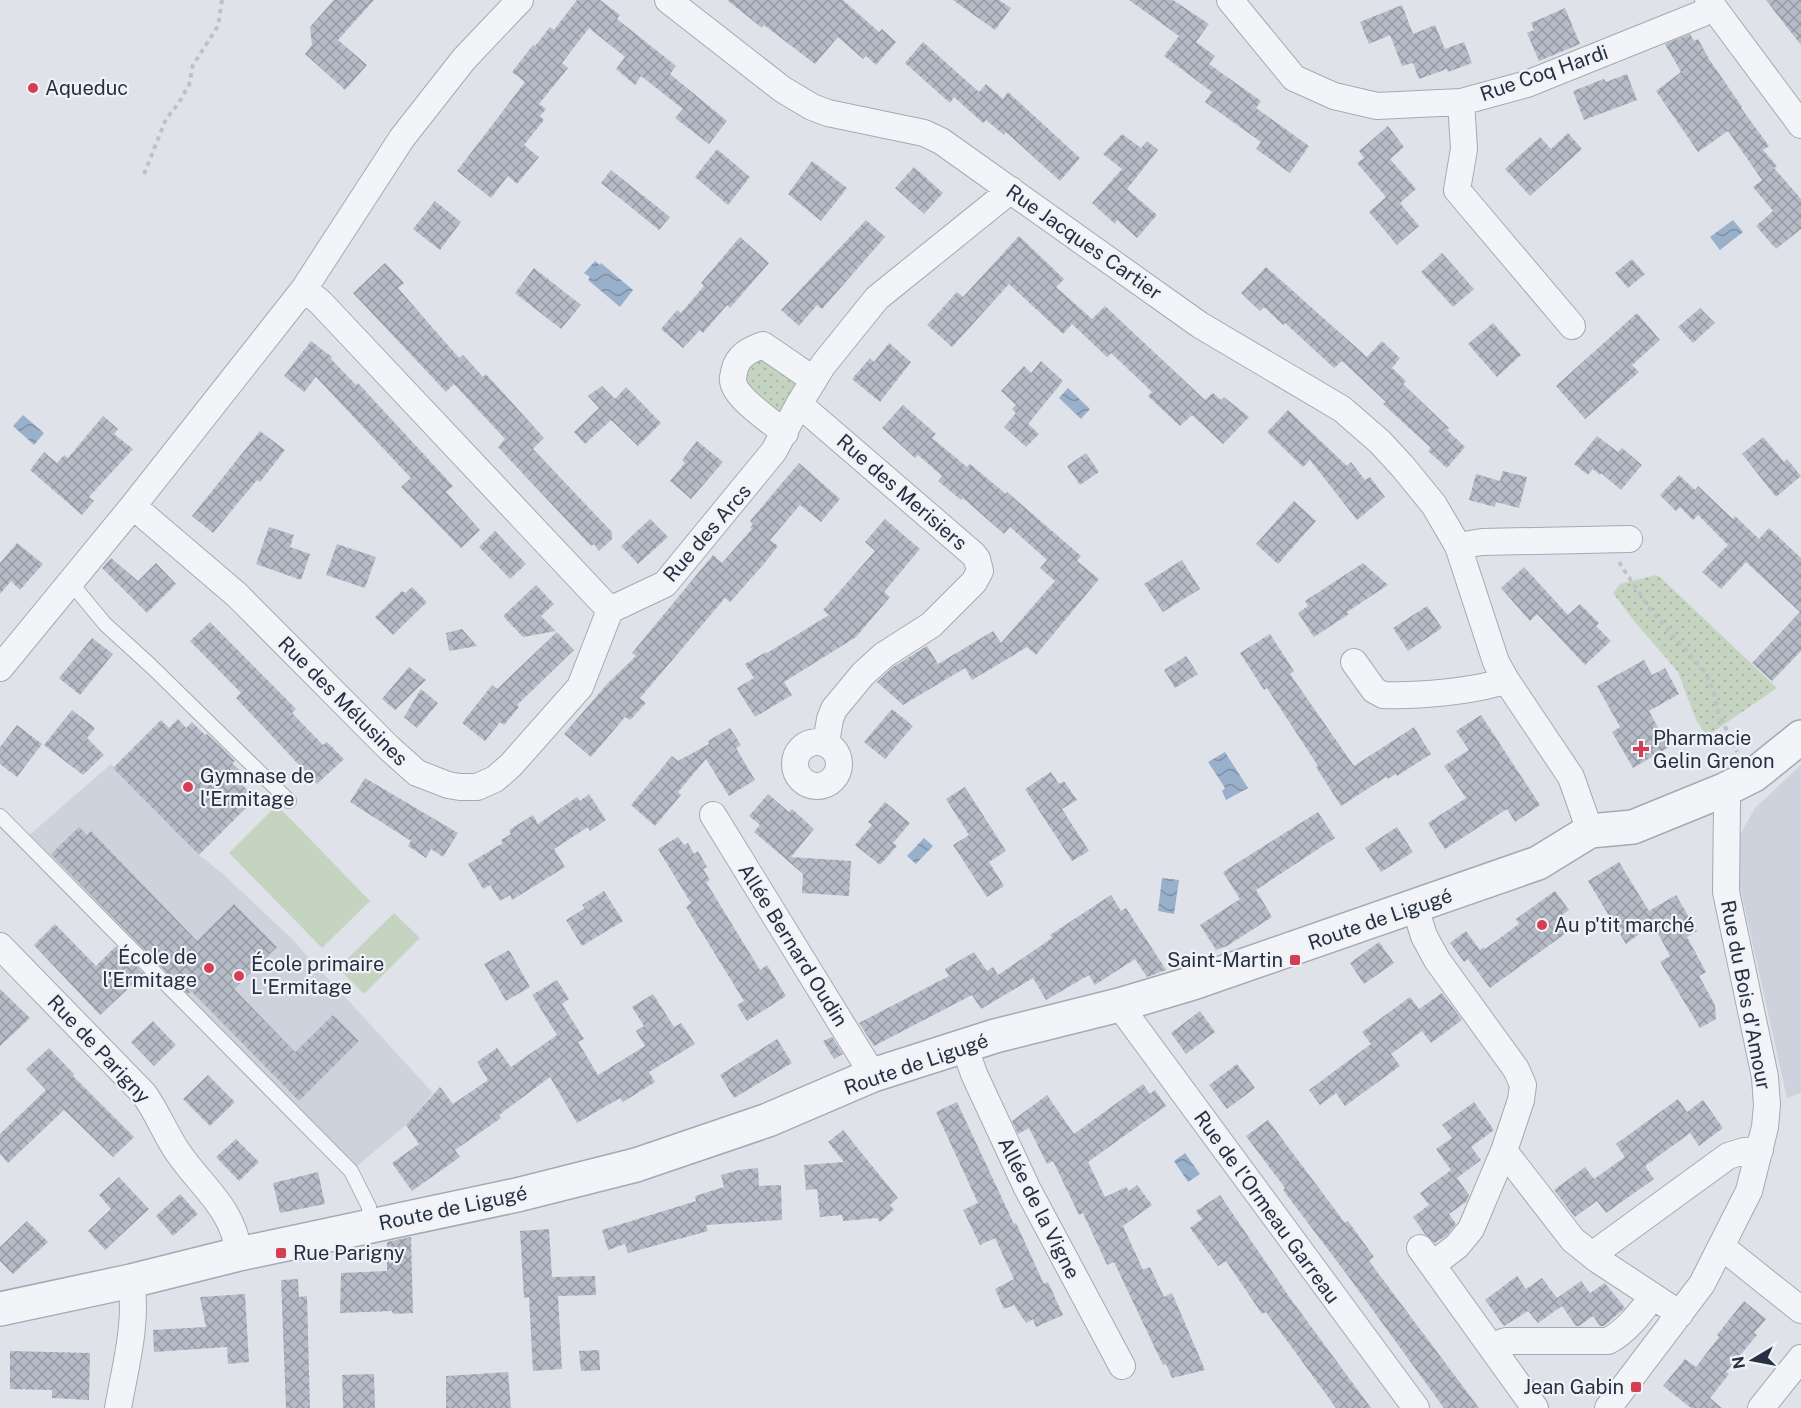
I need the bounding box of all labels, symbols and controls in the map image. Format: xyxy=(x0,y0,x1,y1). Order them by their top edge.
street label: Rue Coq Hardi xyxy=(1477,40,1611,106)
place label: Aqueduc xyxy=(45,76,128,100)
marker: Aqueduc xyxy=(26,81,40,95)
street label: Rue Jacques Cartier xyxy=(1002,179,1167,305)
street label: Rue des Merisiers xyxy=(832,429,972,555)
street label: Rue des Arcs xyxy=(658,479,756,587)
street label: Rue des Mélusines xyxy=(273,631,413,771)
place label: Pharmacie Gelin Grenon xyxy=(1653,726,1774,773)
marker: Pharmacie Gelin Grenon xyxy=(1634,742,1648,756)
place label: Gymnase de l'Ermitage xyxy=(200,764,314,811)
marker: Gymnase de l'Ermitage xyxy=(181,780,195,794)
street label: Allée Bernard Oudin xyxy=(733,859,853,1031)
street label: Route de Ligugé xyxy=(1305,883,1455,955)
street label: Rue du Bois d'Amour xyxy=(1716,898,1776,1092)
place label: Au p'tit marché xyxy=(1554,913,1695,937)
marker: Au p'tit marché xyxy=(1535,918,1549,932)
place label: École de l'Ermitage xyxy=(102,944,197,992)
place label: Saint-Martin xyxy=(1167,948,1283,972)
place label: École primaire L'Ermitage xyxy=(251,951,384,999)
marker: Saint-Martin xyxy=(1288,953,1302,967)
marker: École de l'Ermitage xyxy=(202,961,216,975)
marker: École primaire L'Ermitage xyxy=(232,969,246,983)
street label: Rue de Parigny xyxy=(43,990,156,1108)
street label: Route de Ligugé xyxy=(841,1028,991,1100)
street label: Rue de l'Ormeau Garreau xyxy=(1189,1106,1345,1308)
street label: Allée de la Vigne xyxy=(993,1133,1085,1283)
street label: Route de Ligugé xyxy=(377,1181,529,1235)
place label: Rue Parigny xyxy=(293,1241,405,1265)
marker: Rue Parigny xyxy=(274,1246,288,1260)
north arrow xyxy=(1723,1330,1783,1390)
text: N xyxy=(1728,1355,1749,1370)
place label: Jean Gabin xyxy=(1523,1375,1624,1399)
marker: Jean Gabin xyxy=(1629,1380,1643,1394)

